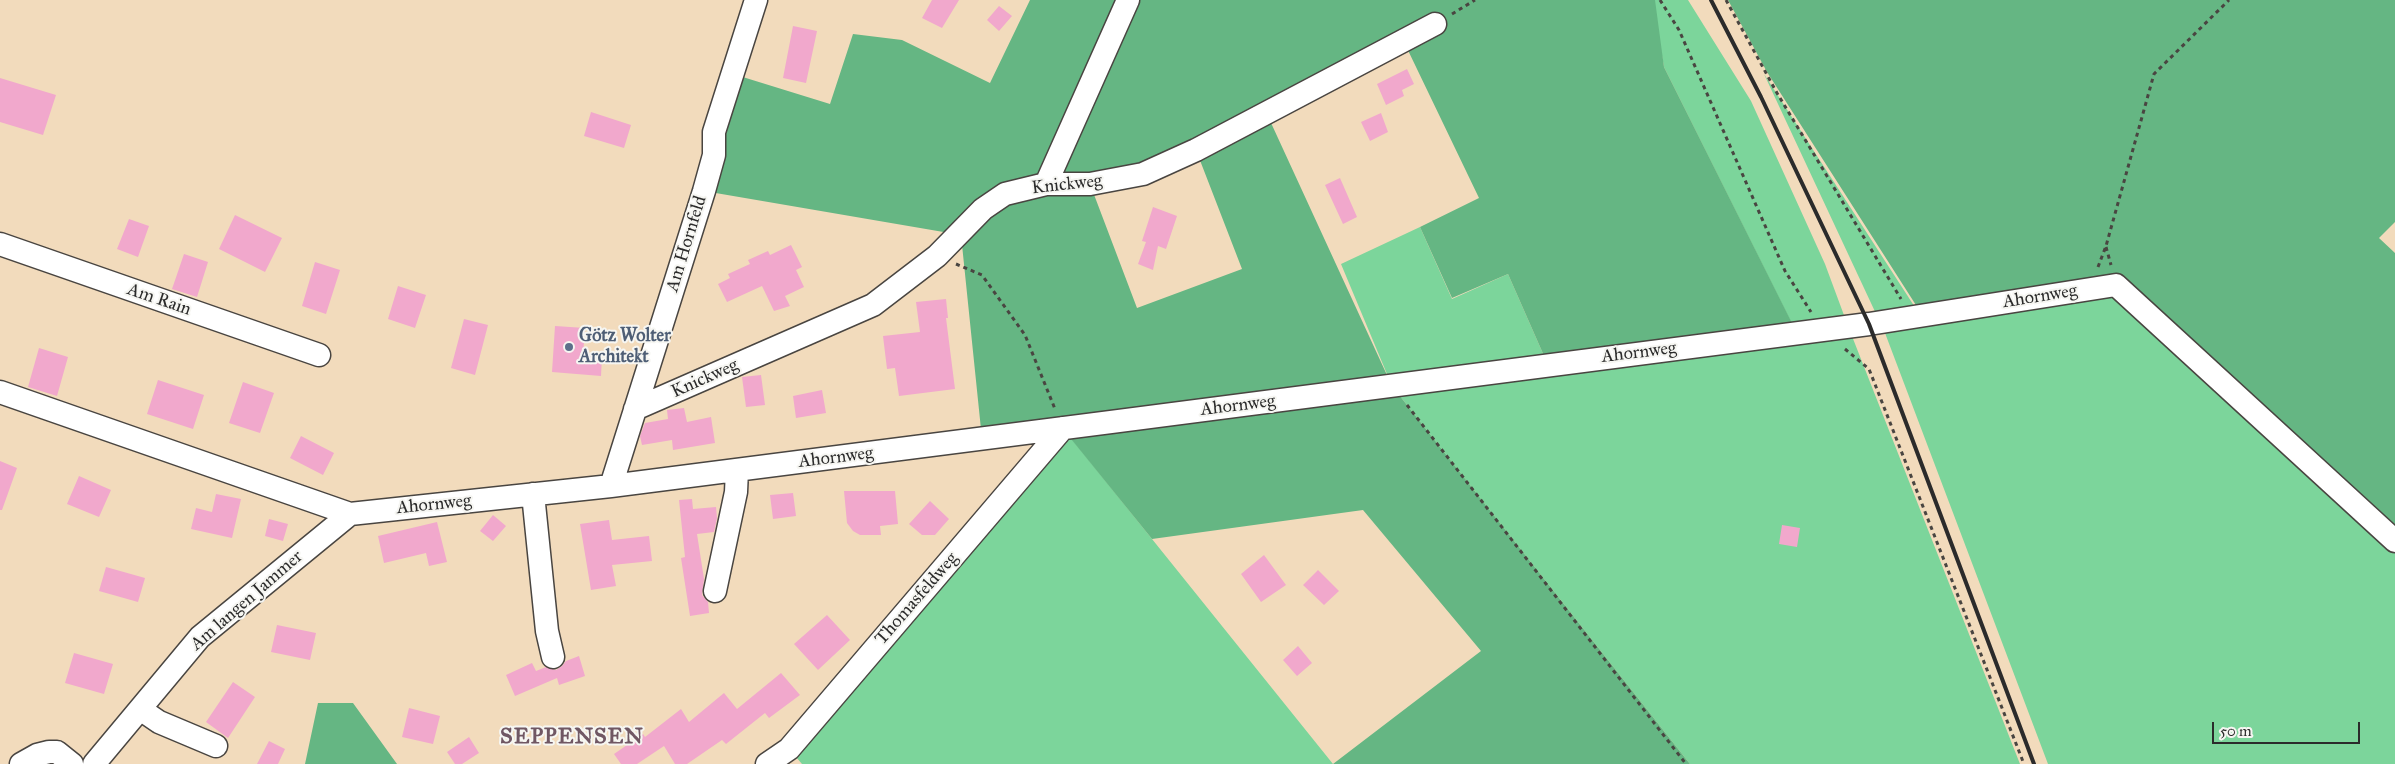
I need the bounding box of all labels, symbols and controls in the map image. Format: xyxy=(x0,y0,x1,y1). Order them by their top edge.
street label: Knickweg xyxy=(1031,171,1103,199)
street label: Am Hornfeld xyxy=(662,193,712,295)
street label: Am Rain xyxy=(124,279,194,321)
street label: Ahornweg xyxy=(2001,280,2079,314)
place label: Götz Wolter Architekt xyxy=(579,326,671,368)
street label: Ahornweg xyxy=(1600,338,1678,368)
marker: Götz Wolter Architekt xyxy=(563,341,575,353)
street label: Knickweg xyxy=(668,355,742,403)
street label: Ahornweg xyxy=(1199,391,1277,421)
street label: Ahornweg xyxy=(797,443,875,473)
street label: Ahornweg xyxy=(396,490,472,520)
street label: Am langen Jammer xyxy=(186,546,308,656)
street label: Thomasfeldweg xyxy=(871,548,963,650)
scale bar xyxy=(2215,712,2362,744)
text: 50 m xyxy=(2220,722,2252,740)
district label: SEPPENSEN xyxy=(499,725,645,751)

